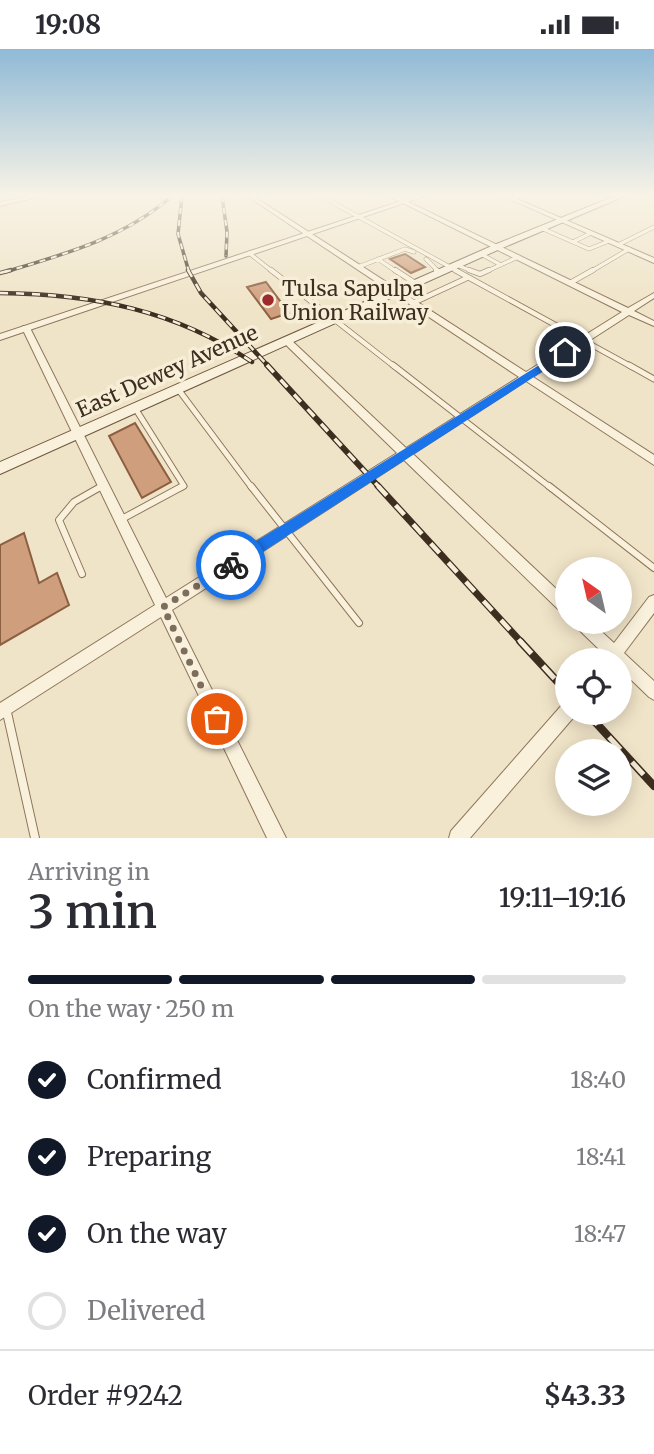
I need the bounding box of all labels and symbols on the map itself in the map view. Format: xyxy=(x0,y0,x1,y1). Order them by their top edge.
place label: Tulsa Sapulpa Union Railway xyxy=(282,275,429,326)
marker: Tulsa Sapulpa Union Railway xyxy=(260,292,276,308)
street label: East Dewey Avenue xyxy=(72,319,262,423)
pin xyxy=(535,322,595,382)
courier xyxy=(196,530,266,600)
north arrow xyxy=(555,557,632,633)
pin xyxy=(187,689,247,749)

